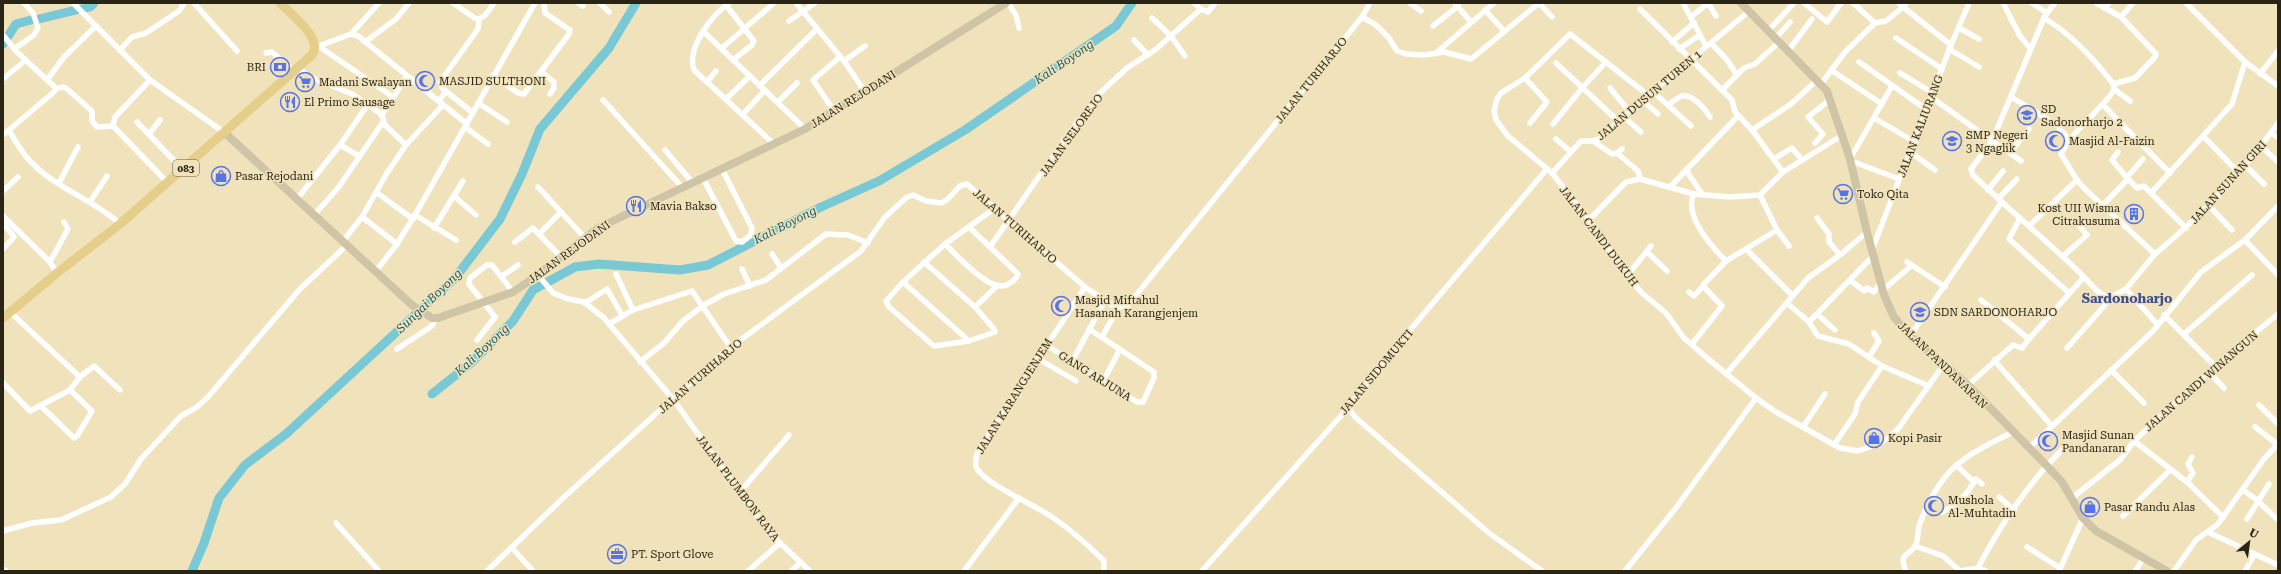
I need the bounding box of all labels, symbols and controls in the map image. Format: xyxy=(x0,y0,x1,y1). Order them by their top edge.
street label: JALAN TURIHARJO xyxy=(1273,34,1350,126)
water label: Kali Boyong xyxy=(1031,37,1096,88)
street label: JALAN DUSUN TUREN 1 xyxy=(1594,48,1704,143)
bank icon: BRI xyxy=(269,56,291,78)
place label: BRI xyxy=(247,61,266,74)
street label: JALAN REJODANI xyxy=(808,68,898,131)
mosque icon: MASJID SULTHONI xyxy=(414,70,436,92)
supermarket icon: Madani Swalayan xyxy=(294,71,316,93)
street label: JALAN KALIURANG xyxy=(1895,73,1946,179)
place label: MASJID SULTHONI xyxy=(439,75,546,88)
place label: Madani Swalayan xyxy=(319,76,412,89)
restaurant icon: El Primo Sausage xyxy=(279,91,301,113)
street label: JALAN SELOREJO xyxy=(1037,91,1106,179)
place label: El Primo Sausage xyxy=(304,96,395,109)
place label: SD Sadonorharjo 2 xyxy=(2041,103,2123,129)
school or university icon: SD Sadonorharjo 2 xyxy=(2016,104,2038,126)
place label: SMP Negeri 3 Ngaglik xyxy=(1966,129,2028,155)
school or university icon: SMP Negeri 3 Ngaglik xyxy=(1941,130,1963,152)
mosque icon: Masjid Al-Faizin xyxy=(2044,130,2066,152)
place label: Masjid Al-Faizin xyxy=(2069,135,2155,148)
street label: JALAN SUNAN GIRI xyxy=(2188,138,2269,227)
road number: 083 xyxy=(173,160,199,176)
shop icon: Pasar Rejodani xyxy=(210,165,232,187)
place label: Pasar Rejodani xyxy=(235,170,314,183)
street label: JALAN CANDI DUKUH xyxy=(1556,183,1641,289)
supermarket icon: Toko Qita xyxy=(1832,183,1854,205)
street label: JALAN TURIHARJO xyxy=(970,186,1060,267)
place label: Toko Qita xyxy=(1857,188,1909,201)
restaurant icon: Mavia Bakso xyxy=(625,195,647,217)
place label: Mavia Bakso xyxy=(650,200,717,213)
place label: Kost UII Wisma Citrakusuma xyxy=(2038,202,2120,228)
water label: Kali Boyong xyxy=(750,203,819,247)
building icon: Kost UII Wisma Citrakusuma xyxy=(2123,203,2145,225)
street label: JALAN REJODANI xyxy=(526,218,613,287)
water label: Sungai Boyong xyxy=(393,266,465,337)
district label: Sardonoharjo xyxy=(2082,291,2172,306)
place label: Masjid Miftahul Hasanah Karangjenjem xyxy=(1075,294,1198,320)
mosque icon: Masjid Miftahul Hasanah Karangjenjem xyxy=(1050,295,1072,317)
school or university icon: SDN SARDONOHARJO xyxy=(1909,301,1931,323)
place label: SDN SARDONOHARJO xyxy=(1934,306,2057,319)
street label: JALAN PANDANARAN xyxy=(1895,319,1990,412)
water label: Kali Boyong xyxy=(451,321,512,379)
street label: JALAN SIDOMUKTI xyxy=(1337,327,1416,417)
street label: JALAN CANDI WINANGUN xyxy=(2142,328,2261,434)
street label: JALAN TURIHARJO xyxy=(656,336,745,416)
street label: JALAN KARANGJENJEM xyxy=(973,336,1055,456)
street label: GANG ARJUNA xyxy=(1056,349,1134,404)
shop icon: Kopi Pasir xyxy=(1863,427,1885,449)
place label: Masjid Sunan Pandanaran xyxy=(2062,429,2134,455)
mosque icon: Masjid Sunan Pandanaran xyxy=(2037,430,2059,452)
place label: Kopi Pasir xyxy=(1888,432,1942,445)
street label: JALAN PLUMBON RAYA xyxy=(693,433,782,544)
place label: Mushola Al-Muhtadin xyxy=(1948,494,2016,520)
mosque icon: Mushola Al-Muhtadin xyxy=(1923,495,1945,517)
shop icon: Pasar Randu Alas xyxy=(2079,496,2101,518)
place label: Pasar Randu Alas xyxy=(2104,501,2195,514)
north arrow xyxy=(2229,522,2269,562)
text: U xyxy=(2247,526,2261,542)
office icon: PT. Sport Glove xyxy=(606,543,628,565)
place label: PT. Sport Glove xyxy=(631,548,713,561)

